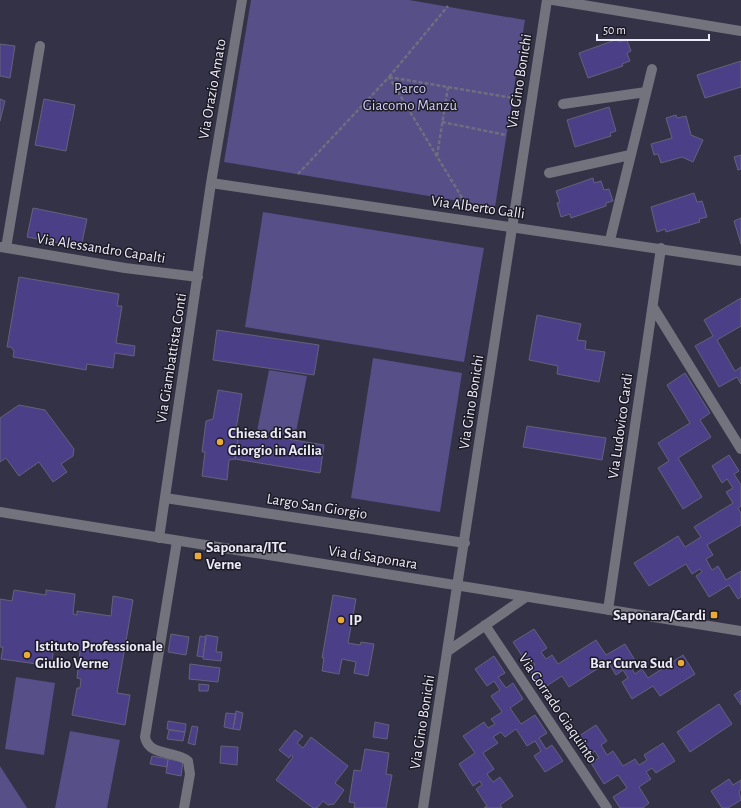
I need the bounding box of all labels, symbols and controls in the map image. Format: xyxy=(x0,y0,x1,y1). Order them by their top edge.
scale bar xyxy=(597,16,709,42)
text: 50 m xyxy=(603,24,626,36)
street label: Via Gino Bonichi xyxy=(505,33,534,129)
street label: Via Orazio Amato xyxy=(196,38,229,140)
park label: Parco Giacomo Manzù xyxy=(363,81,458,113)
street label: Via Alberto Galli xyxy=(430,193,526,222)
street label: Via Alessandro Capalti xyxy=(35,231,166,266)
street label: Via Giambattista Conti xyxy=(154,292,189,424)
street label: Via Gino Bonichi xyxy=(457,354,486,450)
street label: Via Ludovico Cardi xyxy=(606,372,635,480)
place label: Chiesa di San Giorgio in Acilia xyxy=(228,426,322,458)
marker: Chiesa di San Giorgio in Acilia xyxy=(215,437,225,447)
street label: Largo San Giorgio xyxy=(265,491,368,522)
place label: Saponara/ITC Verne xyxy=(206,540,287,572)
street label: Via di Saponara xyxy=(327,543,419,572)
marker: Saponara/ITC Verne xyxy=(193,551,203,561)
place label: Saponara/Cardi xyxy=(613,608,706,623)
marker: Saponara/Cardi xyxy=(709,610,719,620)
place label: IP xyxy=(349,613,362,628)
marker: IP xyxy=(336,615,346,625)
place label: Istituto Professionale Giulio Verne xyxy=(35,639,163,671)
marker: Istituto Professionale Giulio Verne xyxy=(22,650,32,660)
street label: Via Corrado Giaquinto xyxy=(515,651,600,766)
place label: Bar Curva Sud xyxy=(590,656,673,671)
marker: Bar Curva Sud xyxy=(676,658,686,668)
street label: Via Gino Bonichi xyxy=(408,674,437,770)

